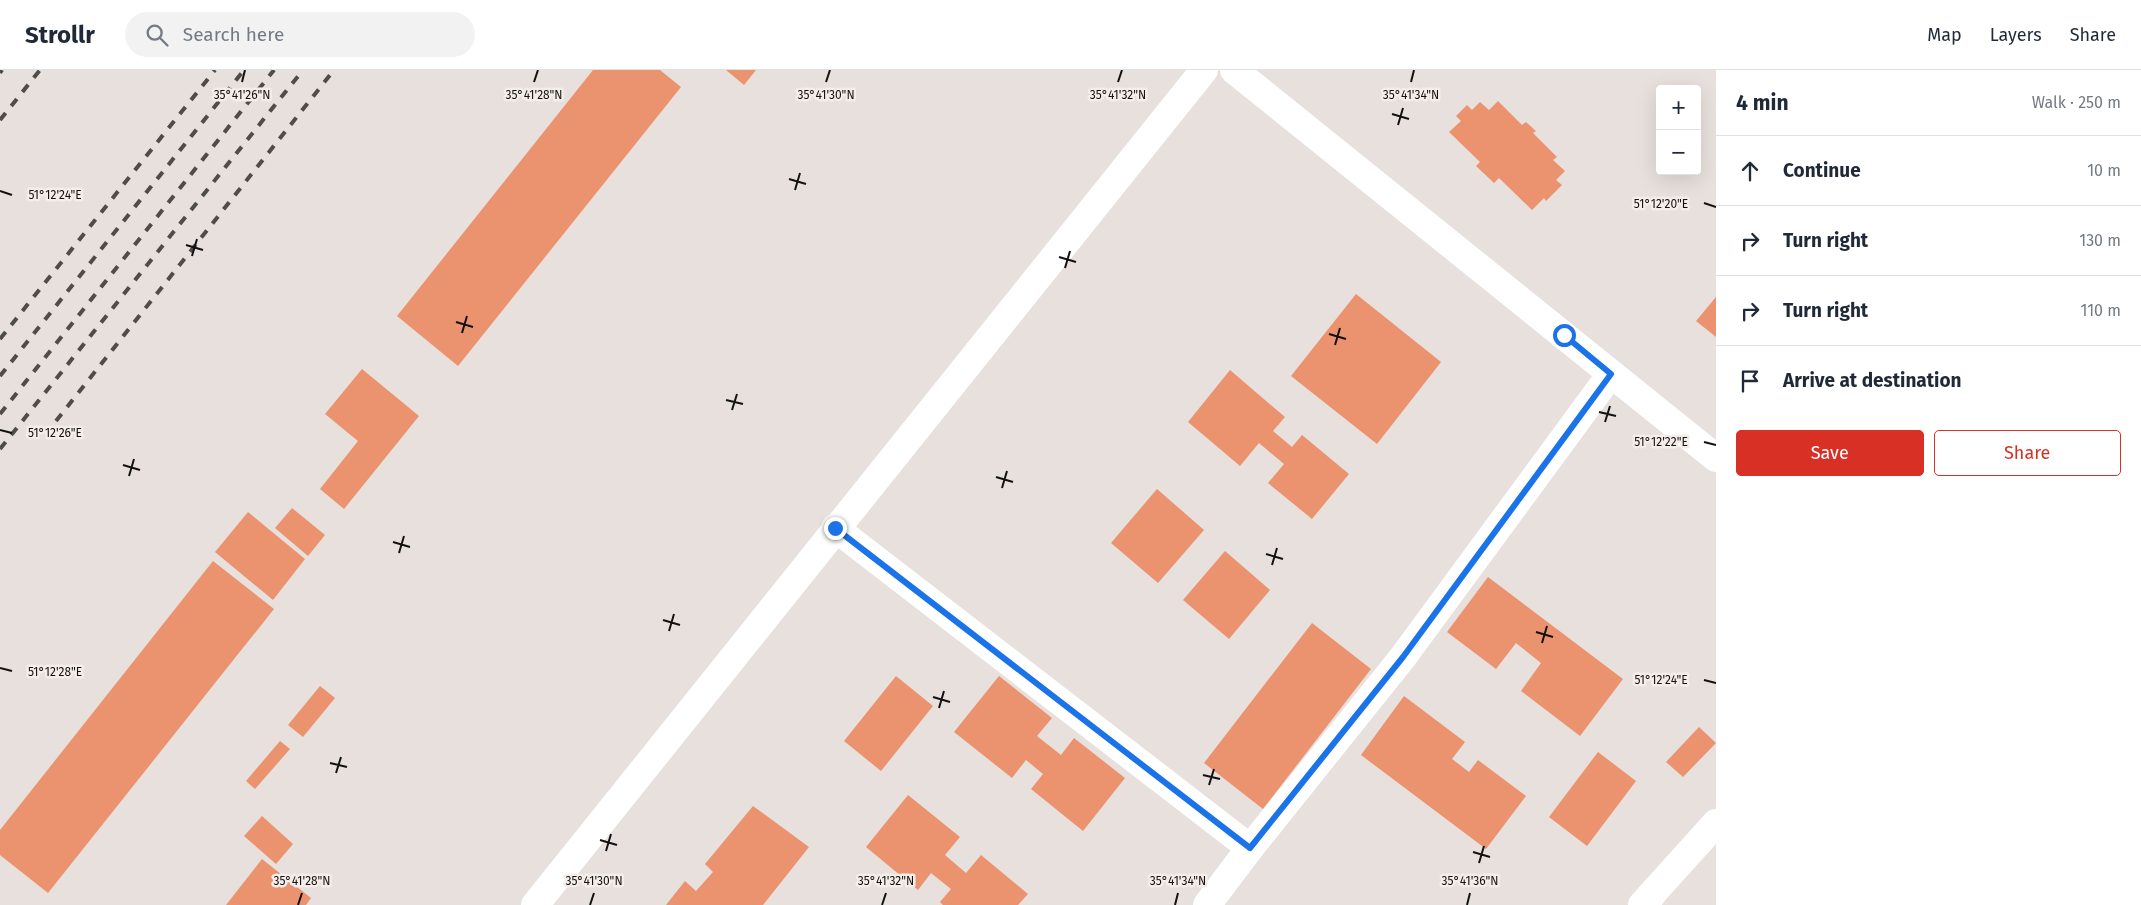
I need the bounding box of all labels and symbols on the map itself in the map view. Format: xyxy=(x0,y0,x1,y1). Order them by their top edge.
text: 35°41'26"N xyxy=(214,88,270,102)
text: 35°41'28"N xyxy=(505,88,563,102)
text: 35°41'30"N xyxy=(797,88,855,102)
text: 35°41'32"N xyxy=(1090,88,1146,102)
text: 35°41'34"N xyxy=(1383,88,1439,102)
text: 51°12'24"E xyxy=(28,188,82,202)
text: 51°12'20"E xyxy=(1634,197,1688,211)
route start xyxy=(1553,324,1576,347)
text: 51°12'26"E xyxy=(28,426,82,440)
text: 51°12'22"E xyxy=(1634,435,1688,449)
route end xyxy=(824,517,847,540)
text: 51°12'28"E xyxy=(28,665,82,679)
text: 51°12'24"E xyxy=(1634,673,1688,687)
text: 35°41'28"N xyxy=(273,874,331,888)
text: 35°41'30"N xyxy=(565,874,623,888)
text: 35°41'32"N xyxy=(858,874,914,888)
text: 35°41'34"N xyxy=(1150,874,1206,888)
text: 35°41'36"N xyxy=(1442,874,1498,888)

